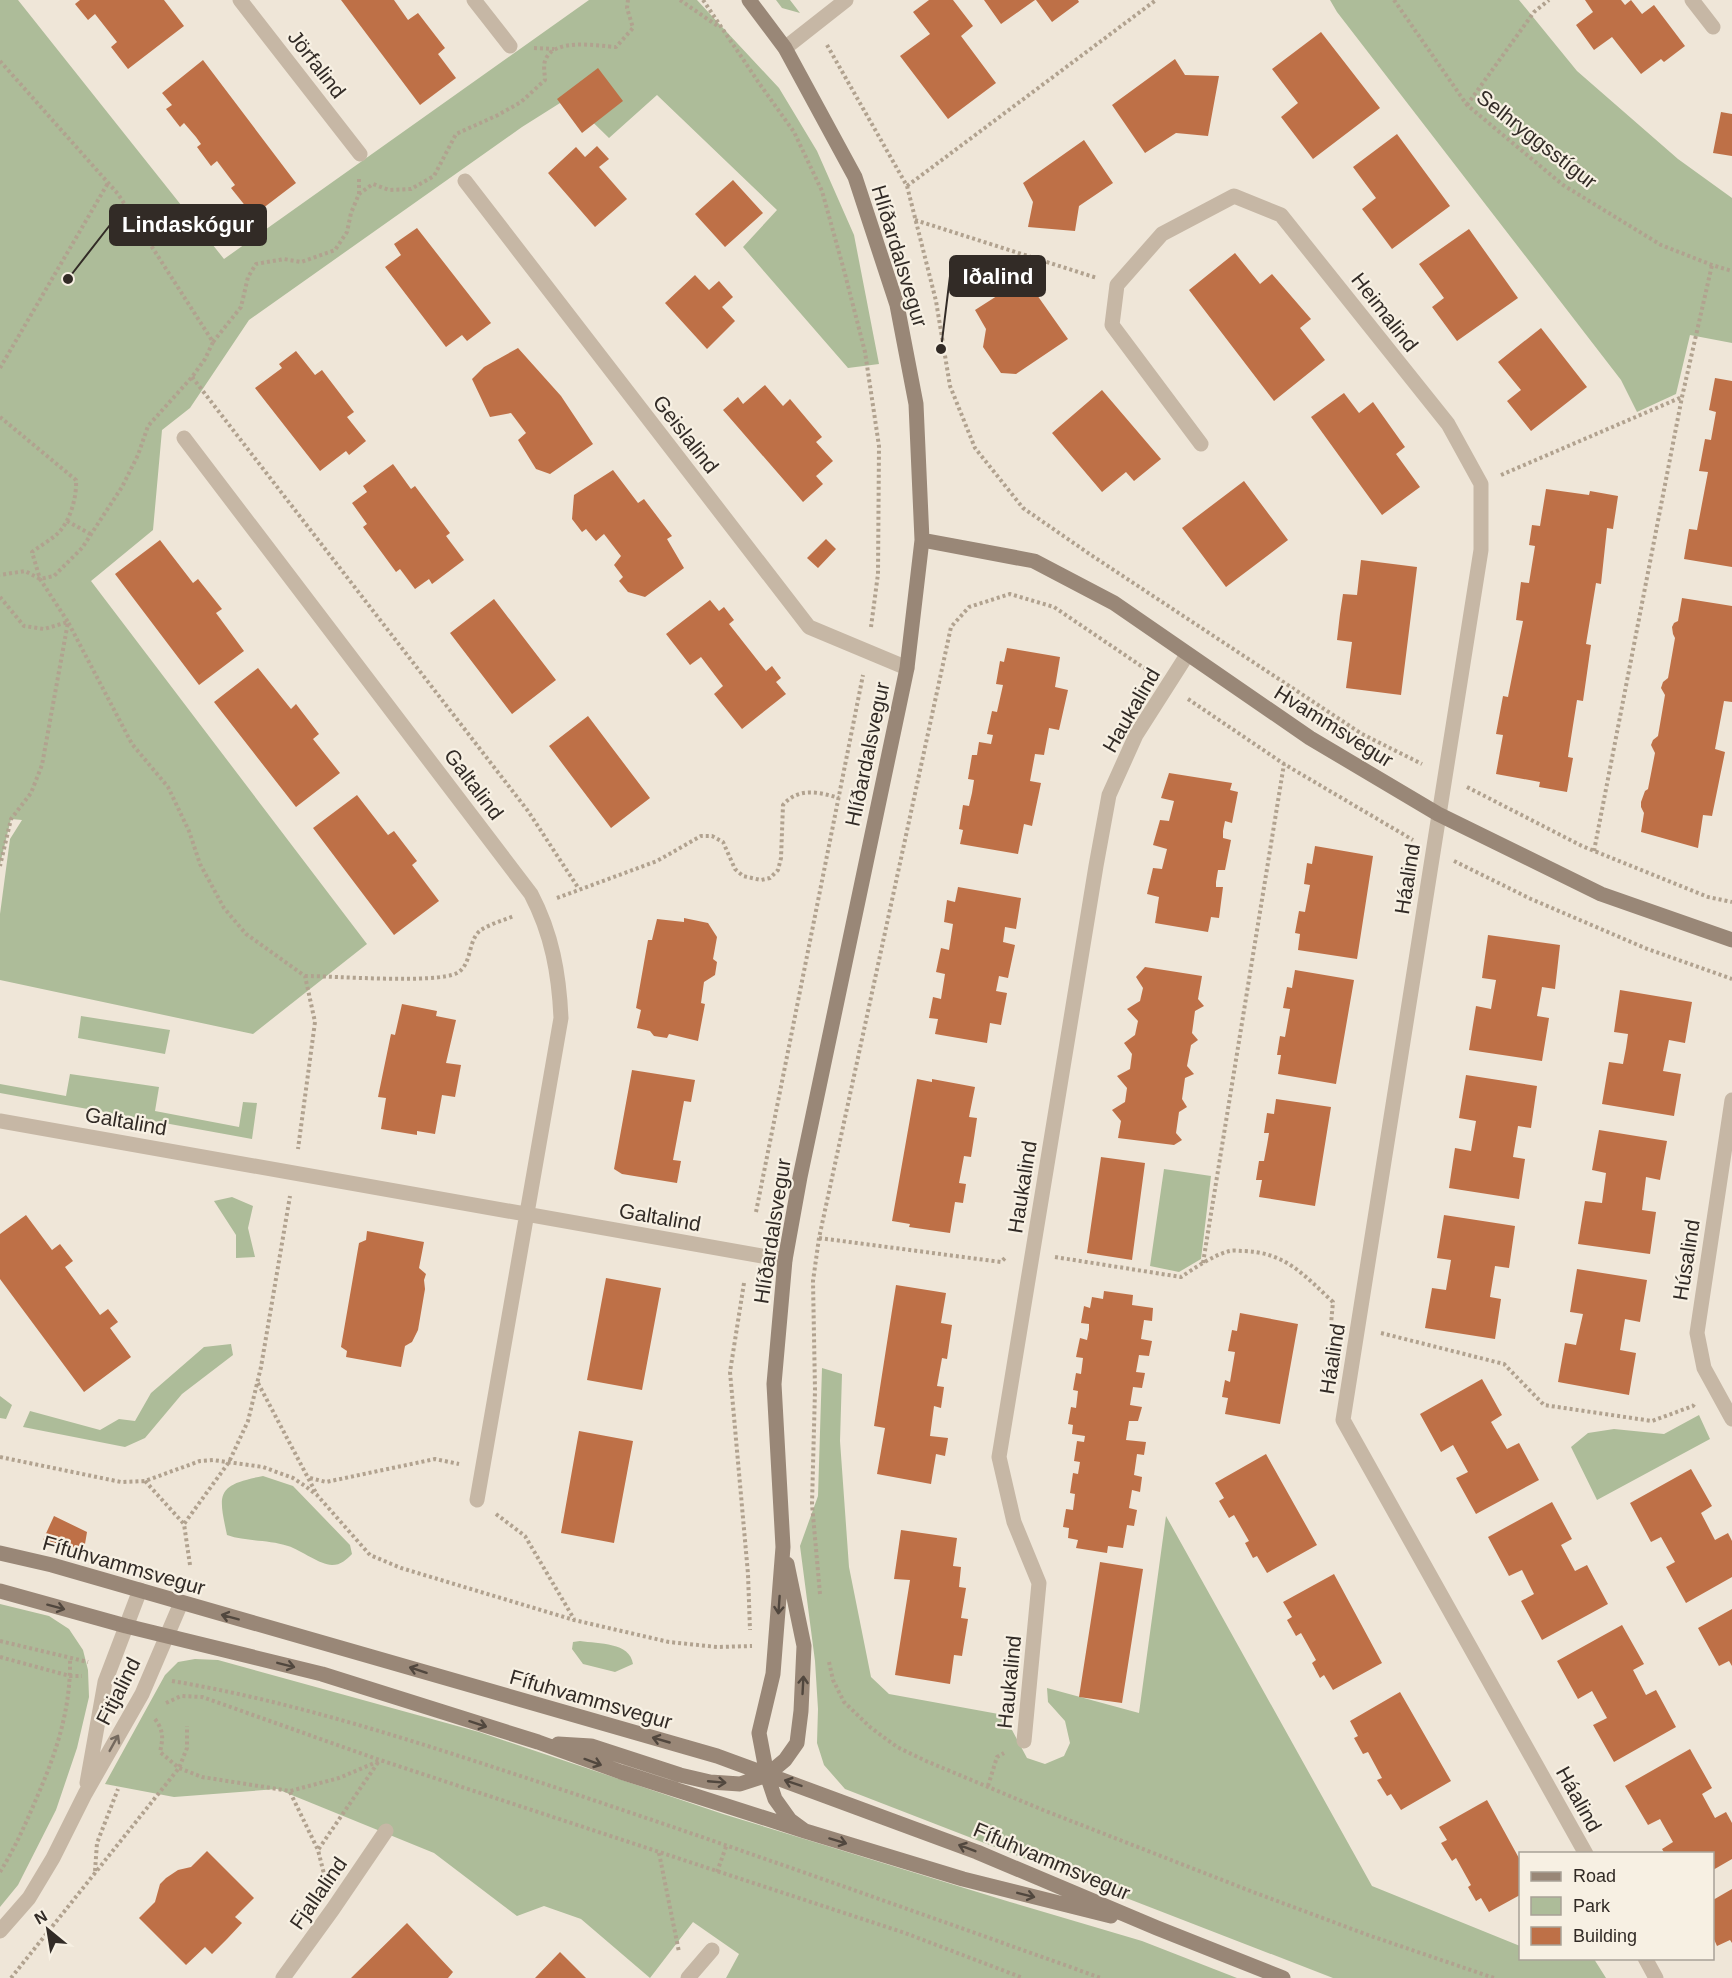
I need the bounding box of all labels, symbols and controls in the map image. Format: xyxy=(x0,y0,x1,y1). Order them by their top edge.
street label: Jörfalind xyxy=(283,26,351,102)
street label: Selhryggsstígur xyxy=(1472,85,1602,193)
street label: Hlíðardalsvegur xyxy=(868,182,932,330)
callout: Lindaskógur xyxy=(110,205,266,245)
text: Lindaskógur xyxy=(122,212,254,237)
callout: Iðalind xyxy=(950,256,1045,296)
text: Iðalind xyxy=(963,264,1033,289)
street label: Heimalind xyxy=(1347,268,1423,356)
street label: Geislalind xyxy=(649,391,723,477)
street label: Haukalind xyxy=(1098,664,1164,756)
street label: Hlíðardalsvegur xyxy=(840,680,894,828)
street label: Hvammsvegur xyxy=(1271,680,1397,772)
street label: Galtalind xyxy=(440,744,508,824)
street label: Háalind xyxy=(1390,842,1424,916)
street label: Galtalind xyxy=(83,1102,169,1140)
street label: Haukalind xyxy=(1003,1139,1041,1235)
street label: Hlíðardalsvegur xyxy=(749,1157,795,1305)
street label: Galtalind xyxy=(617,1198,703,1236)
street label: Húsalind xyxy=(1668,1218,1704,1302)
street label: Háalind xyxy=(1315,1322,1349,1396)
street label: Fífuhvammsvegur xyxy=(40,1531,208,1599)
one-way arrow xyxy=(773,1594,784,1614)
one-way arrow xyxy=(47,1602,66,1613)
one-way arrow xyxy=(221,1610,240,1622)
street label: Haukalind xyxy=(993,1634,1025,1730)
street label: Fitjalind xyxy=(91,1654,145,1728)
one-way arrow xyxy=(276,1660,295,1672)
one-way arrow xyxy=(409,1663,428,1674)
street label: Fífuhvammsvegur xyxy=(507,1665,675,1733)
one-way arrow xyxy=(797,1676,808,1695)
one-way arrow xyxy=(468,1719,487,1730)
one-way arrow xyxy=(652,1734,671,1745)
one-way arrow xyxy=(108,1735,120,1752)
one-way arrow xyxy=(583,1758,602,1769)
street label: Háalind xyxy=(1552,1762,1606,1836)
one-way arrow xyxy=(706,1777,726,1788)
one-way arrow xyxy=(784,1777,802,1788)
street label: Fífuhvammsvegur xyxy=(970,1818,1134,1904)
one-way arrow xyxy=(828,1836,847,1847)
one-way arrow xyxy=(958,1842,977,1853)
street label: Fjallalind xyxy=(285,1852,351,1934)
legend xyxy=(1519,1852,1714,1960)
text: Road xyxy=(1573,1866,1616,1886)
one-way arrow xyxy=(1016,1889,1035,1901)
text: Park xyxy=(1573,1896,1611,1916)
north arrow xyxy=(18,1900,78,1960)
text: N xyxy=(31,1907,50,1928)
text: Building xyxy=(1573,1926,1637,1946)

